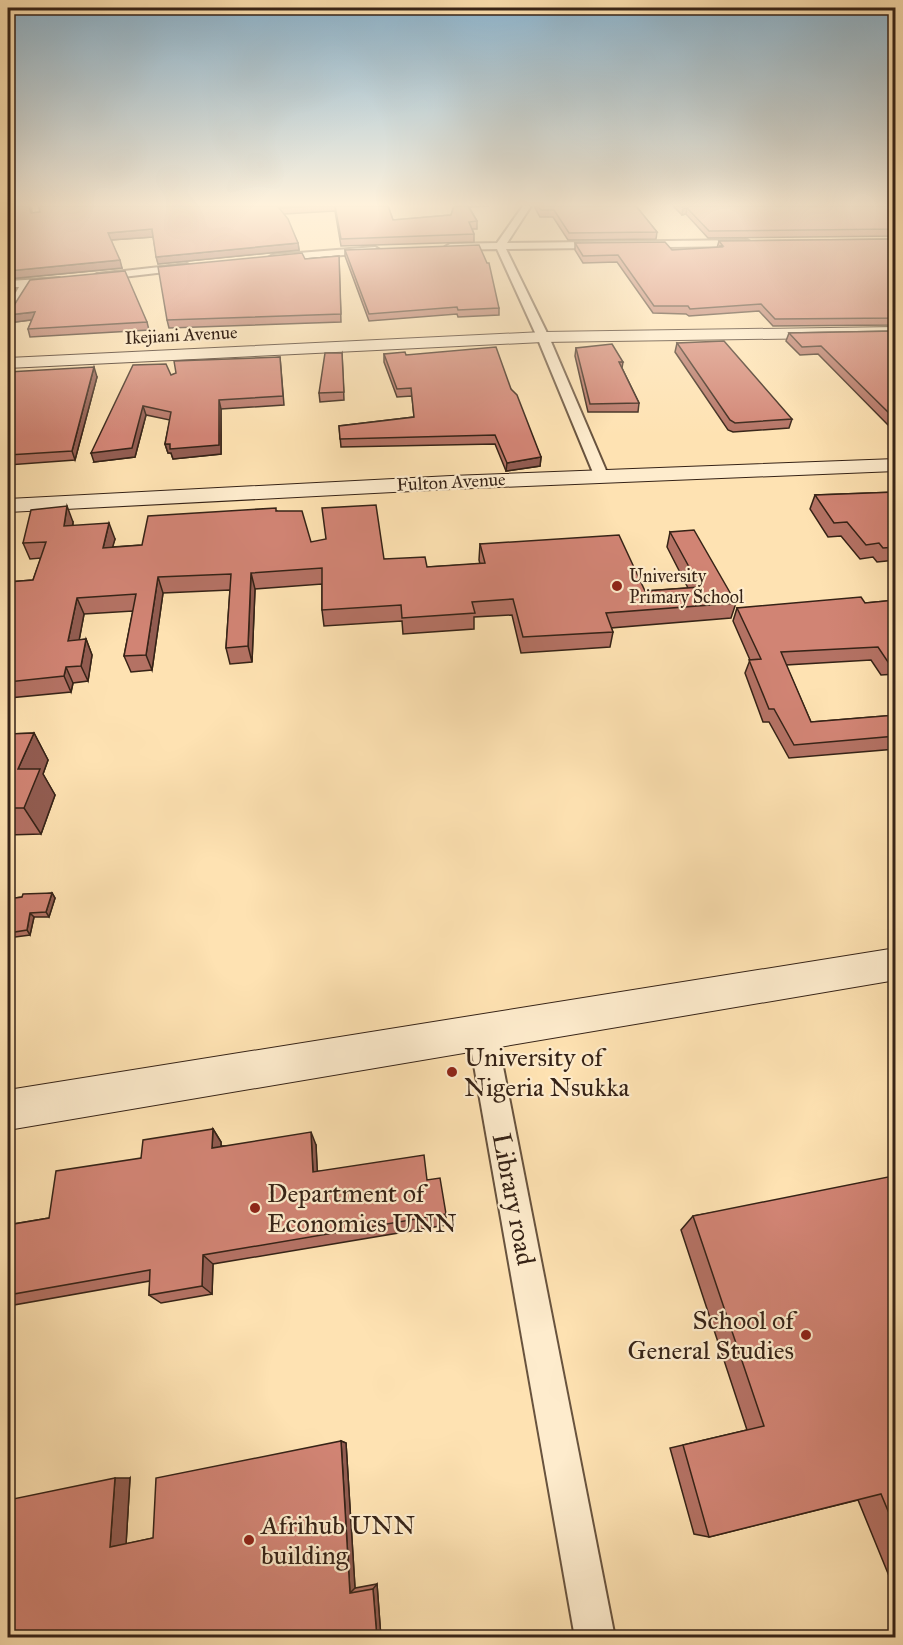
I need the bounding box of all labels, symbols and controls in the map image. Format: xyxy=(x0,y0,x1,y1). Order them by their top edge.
street label: Ikejiani Avenue xyxy=(124,321,238,349)
street label: Fulton Avenue xyxy=(396,468,506,496)
place label: University Primary School xyxy=(629,565,744,608)
marker: University Primary School xyxy=(610,579,624,593)
place label: University of Nigeria Nsukka xyxy=(464,1041,630,1103)
marker: University of Nigeria Nsukka xyxy=(445,1065,459,1079)
street label: Library road xyxy=(486,1130,542,1268)
place label: Department of Economics UNN xyxy=(267,1177,457,1239)
marker: Department of Economics UNN xyxy=(248,1201,262,1215)
place label: School of General Studies xyxy=(628,1304,798,1366)
marker: School of General Studies xyxy=(799,1328,813,1342)
place label: Afrihub UNN building xyxy=(260,1509,415,1571)
marker: Afrihub UNN building xyxy=(242,1533,256,1547)

